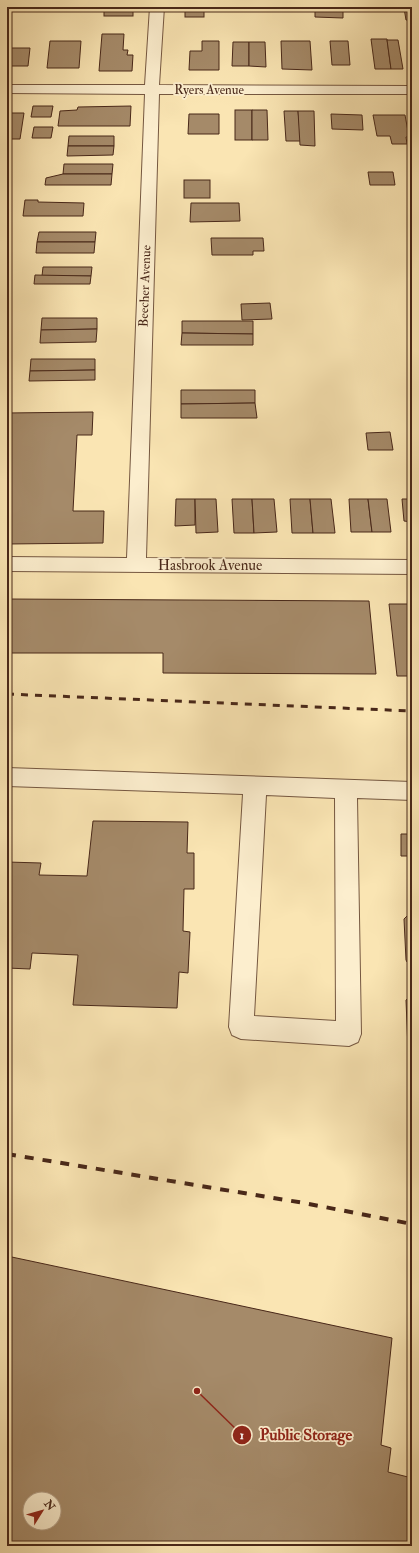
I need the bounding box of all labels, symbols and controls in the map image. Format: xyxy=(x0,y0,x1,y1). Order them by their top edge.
street label: Ryers Avenue xyxy=(174,82,244,99)
street label: Beecher Avenue xyxy=(136,244,154,327)
street label: Hasbrook Avenue xyxy=(158,556,262,575)
callout: Public Storage xyxy=(232,1421,361,1449)
text: Public Storage xyxy=(260,1425,352,1446)
text: 1 xyxy=(240,1428,244,1443)
north arrow xyxy=(22,1491,62,1531)
text: N xyxy=(41,1497,58,1514)

